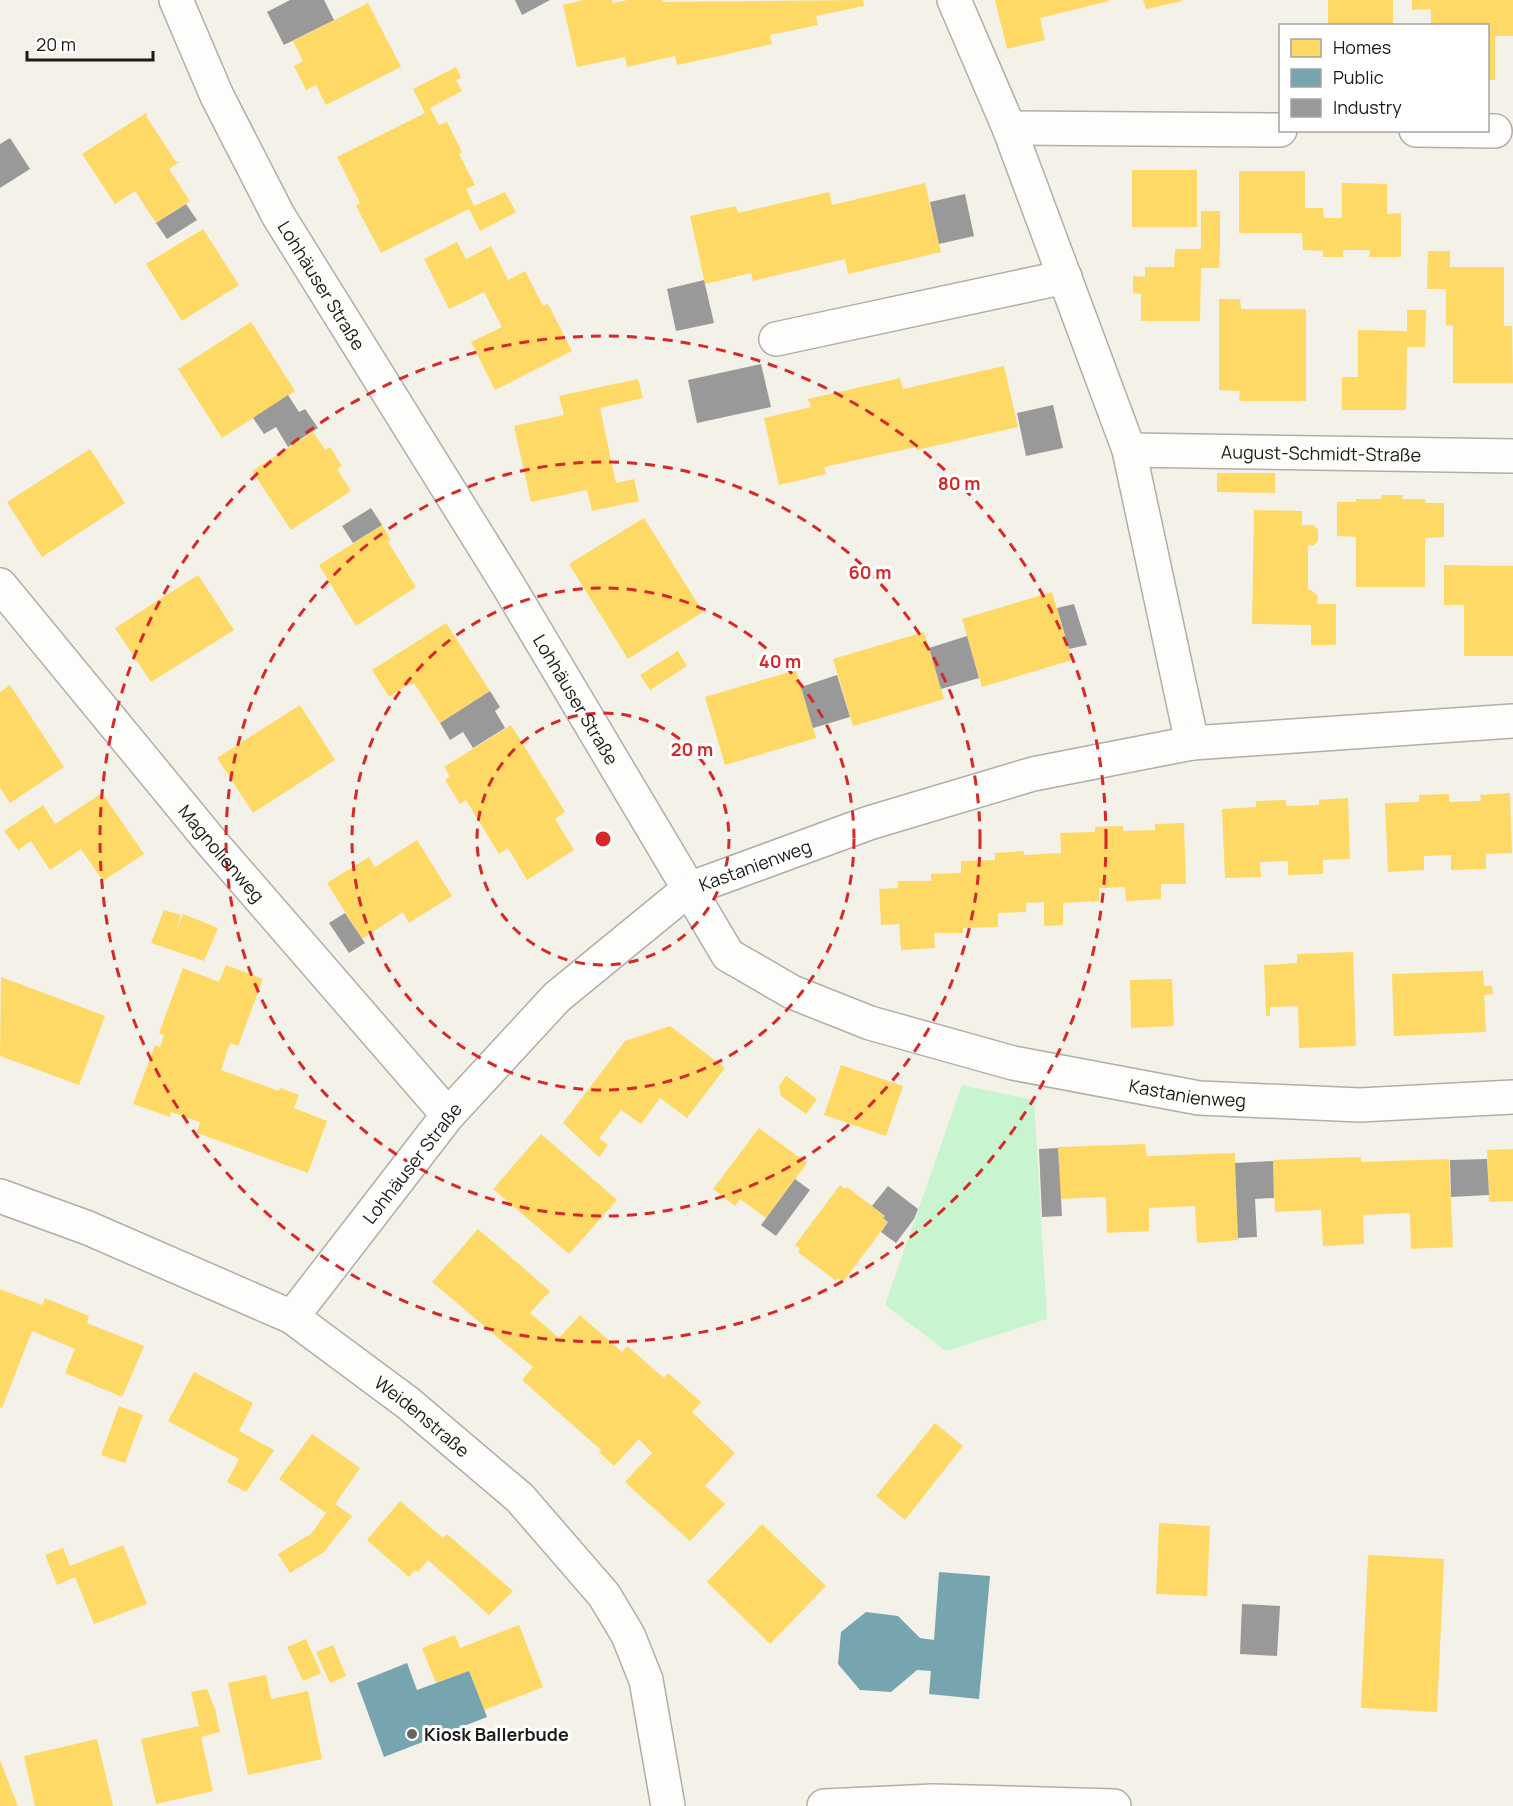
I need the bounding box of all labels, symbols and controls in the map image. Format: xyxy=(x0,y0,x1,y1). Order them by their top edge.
scale bar xyxy=(27,24,153,62)
legend xyxy=(1279,24,1489,132)
text: 20 m xyxy=(36,32,76,56)
text: Homes xyxy=(1333,35,1391,59)
text: Public xyxy=(1333,65,1384,89)
text: Industry xyxy=(1333,95,1402,119)
street label: Lohhäuser Straße xyxy=(273,216,371,355)
street label: August-Schmidt-Straße xyxy=(1221,439,1421,467)
text: 80 m xyxy=(938,471,980,495)
text: 60 m xyxy=(849,560,891,584)
street label: Lohhäuser Straße xyxy=(528,630,624,769)
text: 40 m xyxy=(759,649,801,673)
text: 20 m xyxy=(671,737,713,761)
street label: Magnolienweg xyxy=(173,799,270,907)
centre of rings xyxy=(593,829,613,849)
street label: Kastanienweg xyxy=(696,834,814,896)
street label: Kastanienweg xyxy=(1127,1073,1247,1112)
street label: Lohhäuser Straße xyxy=(357,1097,467,1229)
street label: Weidenstraße xyxy=(370,1370,475,1462)
place label: Kiosk Ballerbude xyxy=(424,1722,569,1746)
marker: Kiosk Ballerbude xyxy=(405,1727,419,1741)

